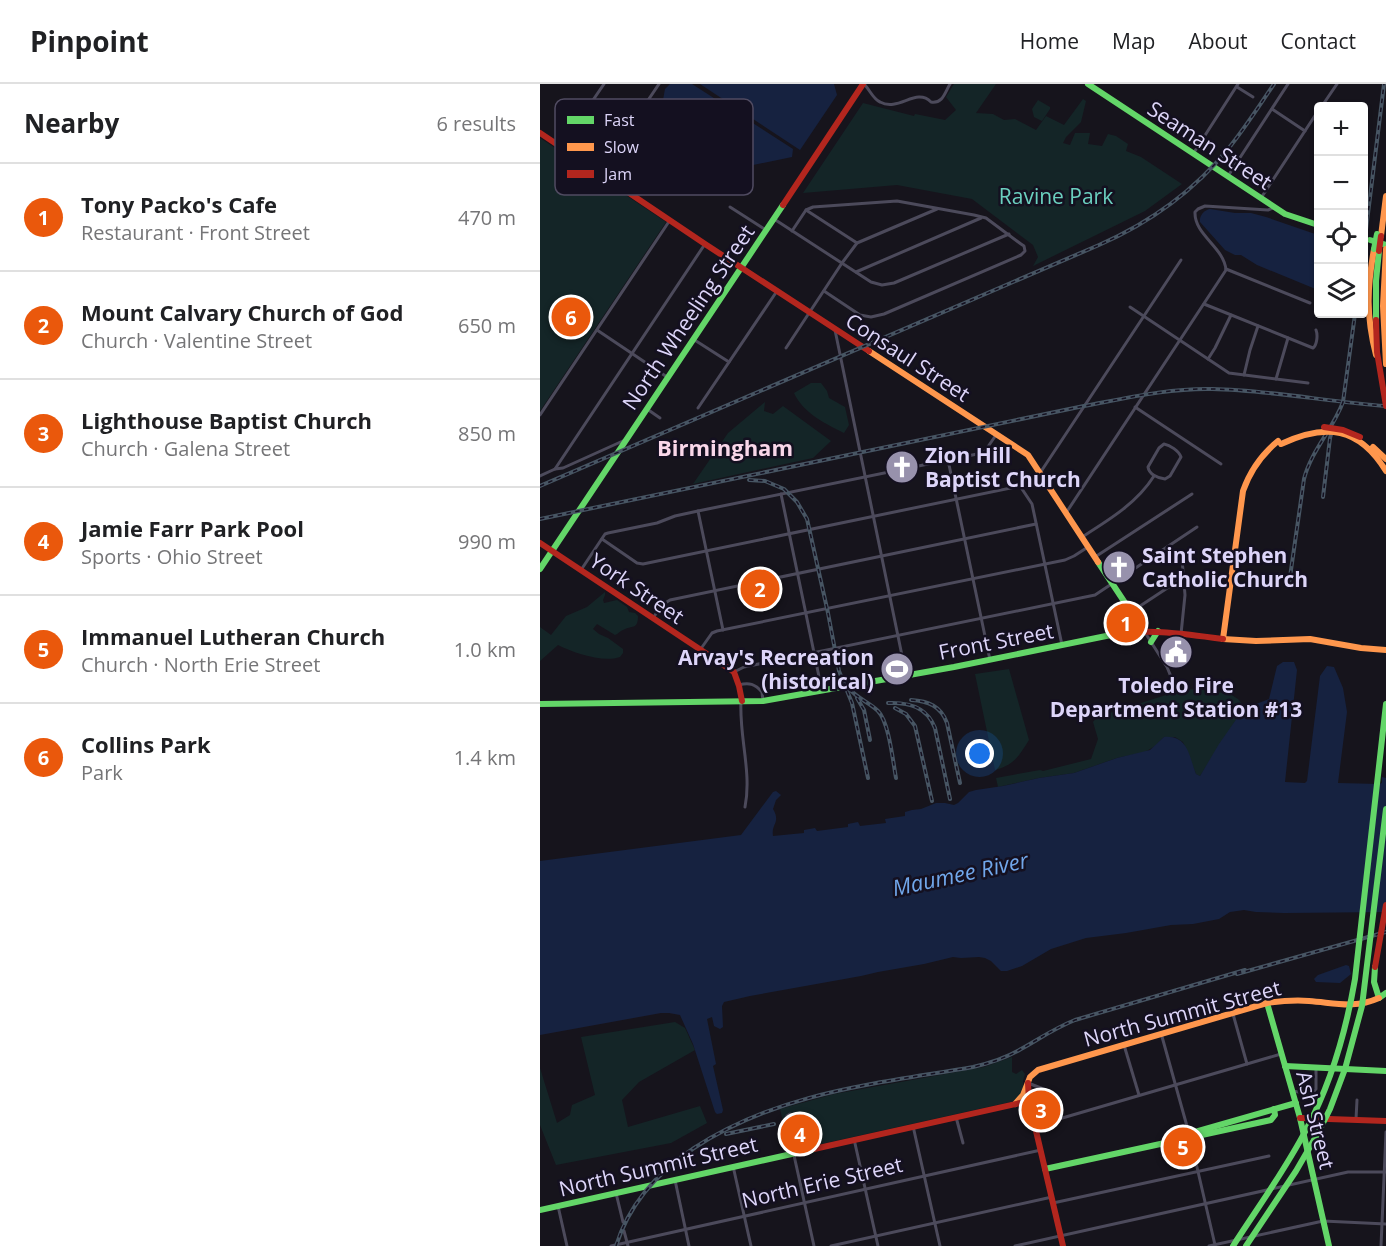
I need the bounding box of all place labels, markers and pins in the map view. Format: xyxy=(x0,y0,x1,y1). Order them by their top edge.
pin: 6 xyxy=(552,294,591,340)
place label: Zion Hill Baptist Church xyxy=(925,441,1081,493)
church icon: Zion Hill Baptist Church xyxy=(884,449,920,485)
place label: Saint Stephen Catholic Church xyxy=(1142,541,1308,593)
church icon: Saint Stephen Catholic Church xyxy=(1101,549,1137,585)
pin: 2 xyxy=(740,566,780,612)
pin: 1 xyxy=(1106,600,1146,646)
public building icon: Toledo Fire Department Station #13 xyxy=(1158,634,1194,670)
place label: Arvay's Recreation (historical) xyxy=(678,643,874,695)
sports icon: Arvay's Recreation (historical) xyxy=(879,651,915,687)
place label: Toledo Fire Department Station #13 xyxy=(1050,671,1302,723)
pin: 3 xyxy=(1022,1088,1060,1132)
pin: 4 xyxy=(780,1112,820,1156)
pin: 5 xyxy=(1164,1124,1202,1170)

